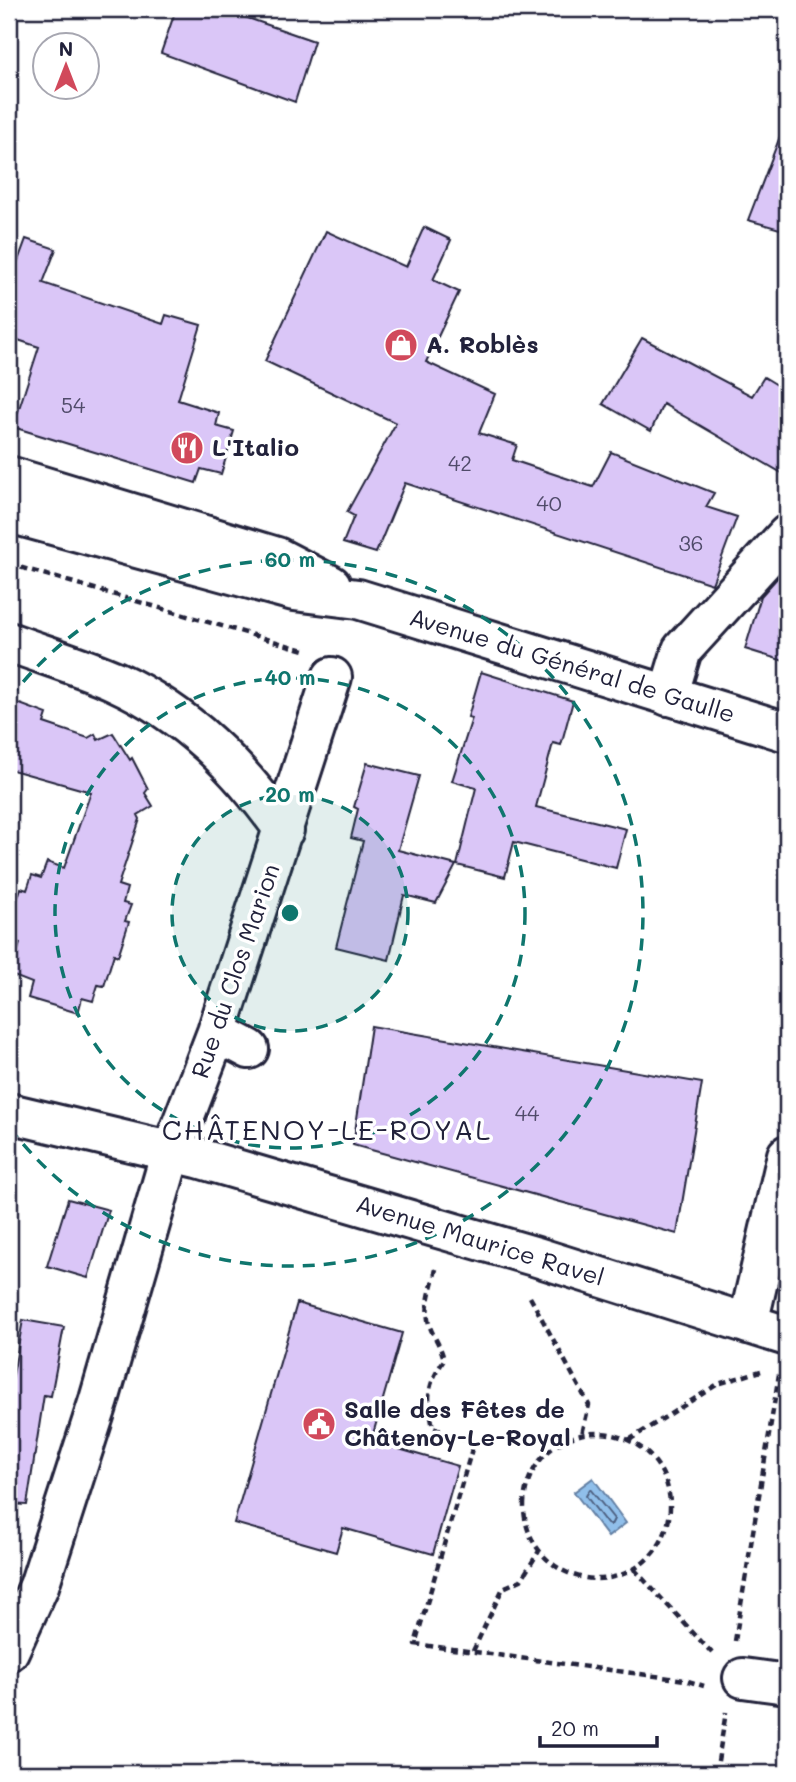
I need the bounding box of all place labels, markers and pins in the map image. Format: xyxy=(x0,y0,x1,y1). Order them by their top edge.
shop icon: A. Roblès xyxy=(382,326,420,364)
place label: A. Roblès xyxy=(426,328,539,359)
restaurant icon: L'Italio xyxy=(168,429,206,467)
place label: L'Italio xyxy=(212,431,299,462)
centre of rings xyxy=(278,901,302,925)
place label: Salle des Fêtes de Châtenoy-Le-Royal xyxy=(344,1393,571,1452)
public building icon: Salle des Fêtes de Châtenoy-Le-Royal xyxy=(300,1405,338,1443)

